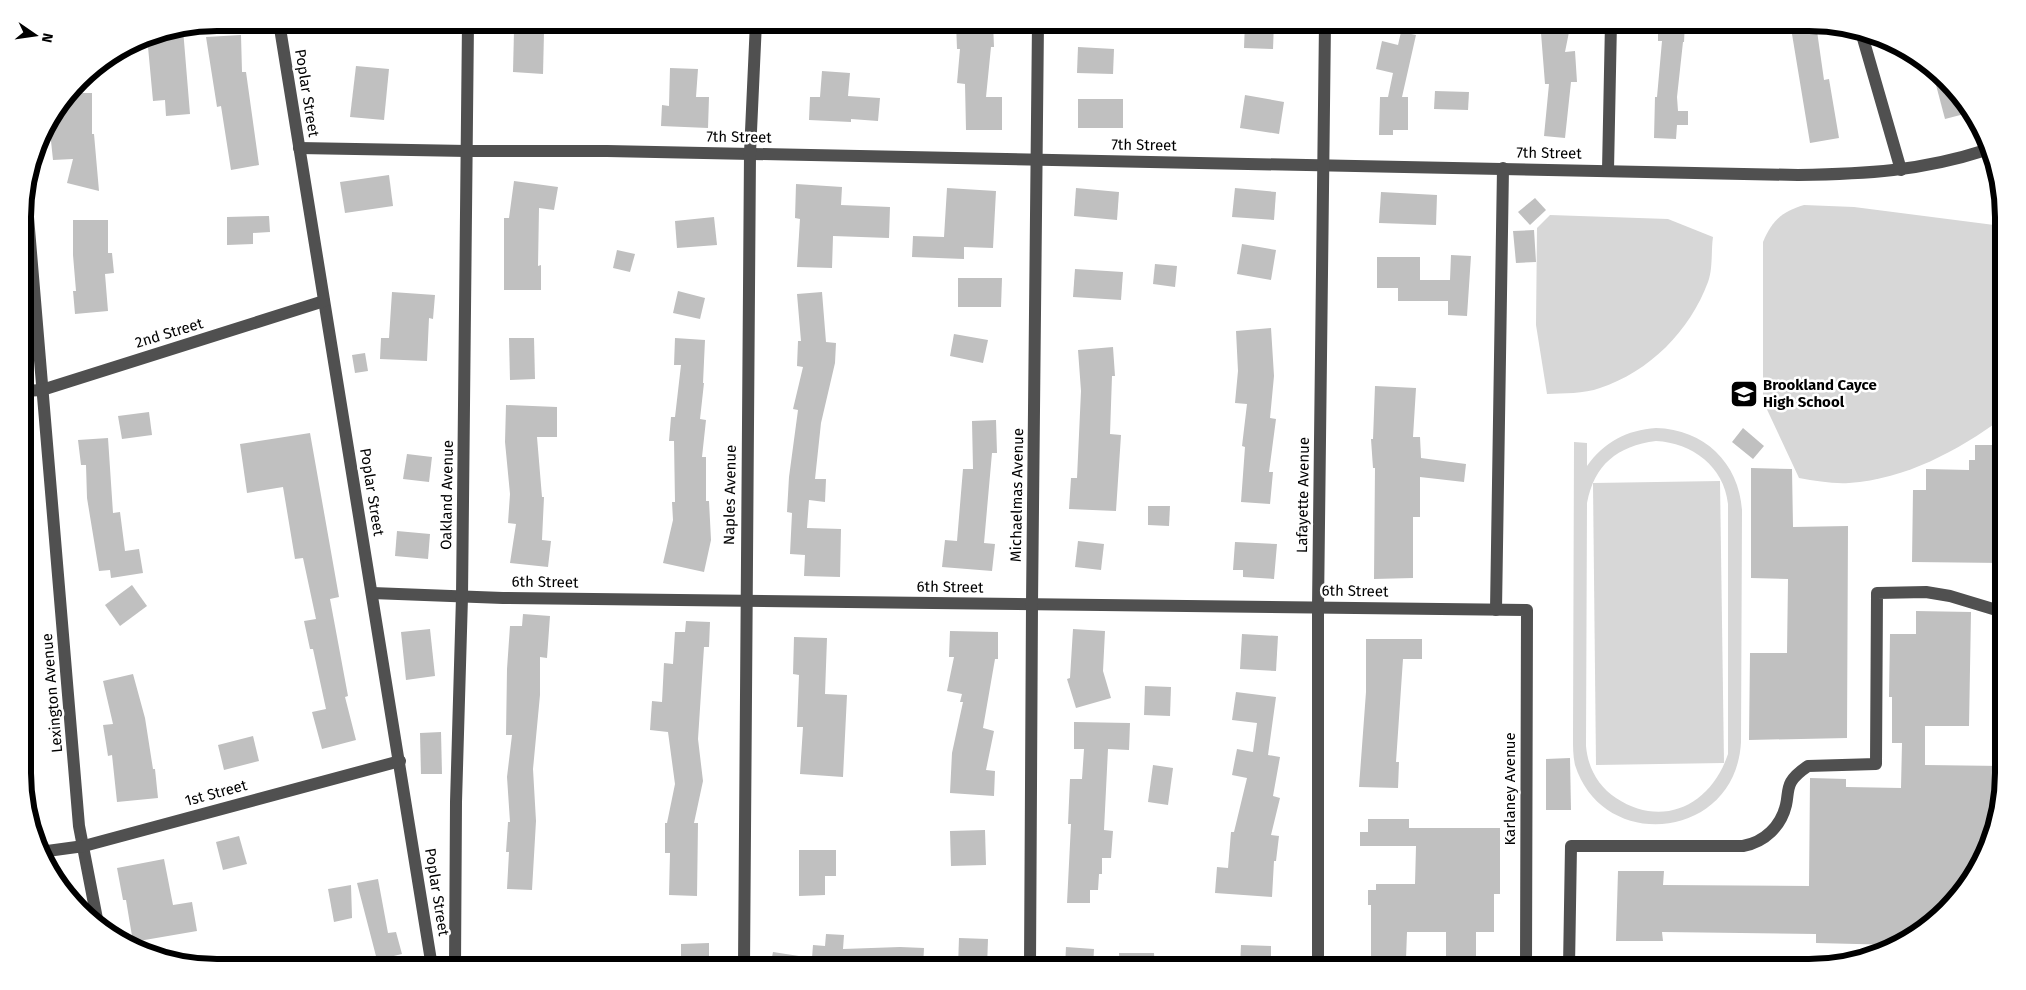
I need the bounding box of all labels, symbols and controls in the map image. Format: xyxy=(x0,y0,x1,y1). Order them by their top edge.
north arrow xyxy=(10,10,60,60)
text: N xyxy=(38,31,57,44)
street label: Poplar Street xyxy=(291,48,323,139)
street label: 7th Street xyxy=(706,127,772,147)
street label: 7th Street xyxy=(1111,135,1177,155)
street label: 7th Street xyxy=(1516,143,1582,163)
street label: 2nd Street xyxy=(133,314,206,352)
place label: Brookland Cayce High School xyxy=(1763,376,1877,411)
school or university icon: Brookland Cayce High School xyxy=(1729,379,1759,409)
street label: Michaelmas Avenue xyxy=(1007,428,1027,562)
street label: Lafayette Avenue xyxy=(1293,437,1313,553)
street label: Oakland Avenue xyxy=(437,440,457,550)
street label: Naples Avenue xyxy=(720,445,740,545)
street label: Poplar Street xyxy=(356,447,388,538)
street label: 6th Street xyxy=(511,572,579,592)
street label: 6th Street xyxy=(916,577,984,597)
street label: 6th Street xyxy=(1321,581,1389,601)
street label: Lexington Avenue xyxy=(38,633,66,753)
street label: Karlaney Avenue xyxy=(1501,732,1519,846)
street label: 1st Street xyxy=(183,776,250,810)
street label: Poplar Street xyxy=(421,847,453,938)

